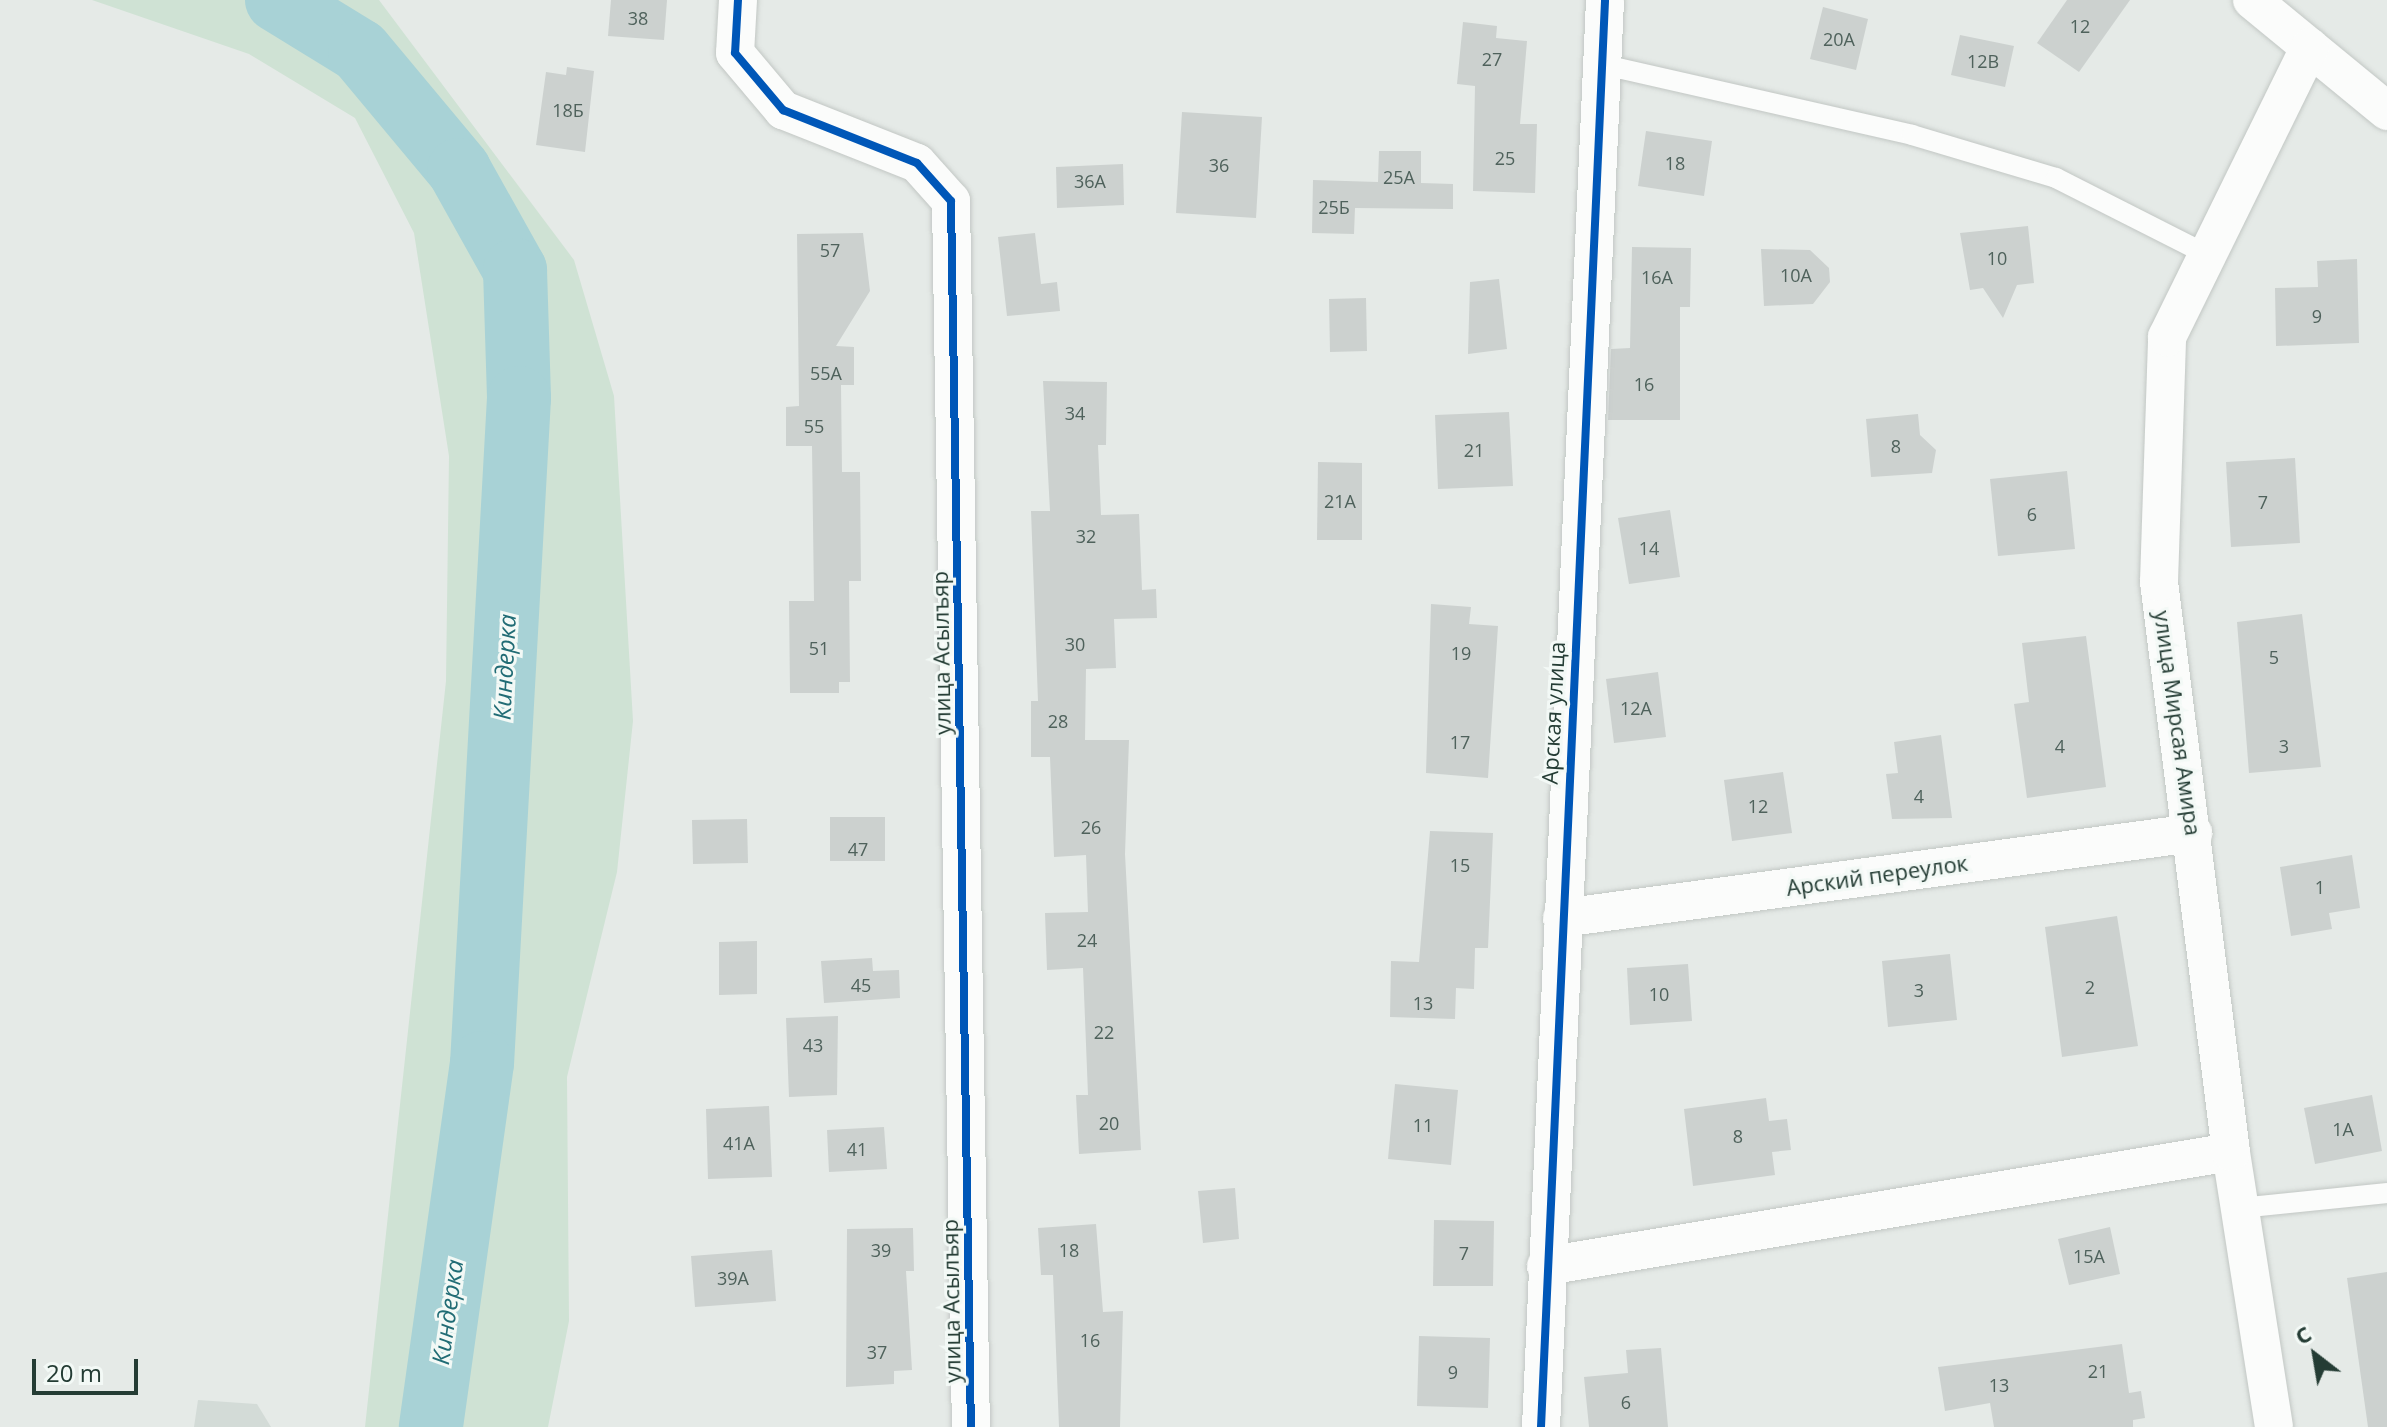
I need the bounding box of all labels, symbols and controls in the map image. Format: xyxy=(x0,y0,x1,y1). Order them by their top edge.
house number: 38 xyxy=(628,7,648,29)
house number: 12 xyxy=(2070,15,2090,37)
house number: 20А xyxy=(1823,28,1855,50)
house number: 27 xyxy=(1482,48,1502,70)
house number: 12В xyxy=(1967,50,1999,72)
house number: 18Б xyxy=(552,99,584,121)
house number: 25 xyxy=(1495,147,1515,169)
house number: 18 xyxy=(1665,152,1685,174)
house number: 36 xyxy=(1209,154,1229,176)
house number: 25А xyxy=(1383,166,1415,188)
house number: 36А xyxy=(1074,170,1106,192)
house number: 25Б xyxy=(1318,196,1350,218)
house number: 57 xyxy=(820,239,840,261)
house number: 10 xyxy=(1987,247,2007,269)
house number: 10А xyxy=(1780,264,1812,286)
house number: 16А xyxy=(1641,266,1673,288)
house number: 9 xyxy=(2312,305,2322,327)
house number: 55А xyxy=(810,362,842,384)
house number: 16 xyxy=(1634,373,1654,395)
house number: 34 xyxy=(1065,402,1085,424)
house number: 55 xyxy=(804,415,824,437)
house number: 8 xyxy=(1891,435,1901,457)
house number: 21 xyxy=(1464,439,1484,461)
house number: 21А xyxy=(1324,490,1356,512)
house number: 7 xyxy=(2258,491,2268,513)
house number: 6 xyxy=(2027,503,2037,525)
house number: 32 xyxy=(1076,525,1096,547)
house number: 14 xyxy=(1639,537,1659,559)
street label: улица Асылъяр xyxy=(926,571,956,735)
street label: улица Мирсая Амира xyxy=(2149,609,2207,837)
water label: Киндерка xyxy=(487,613,521,721)
house number: 30 xyxy=(1065,633,1085,655)
house number: 51 xyxy=(809,637,829,659)
street label: Арская улица xyxy=(1536,641,1570,785)
house number: 19 xyxy=(1451,642,1471,664)
house number: 5 xyxy=(2269,646,2279,668)
house number: 12А xyxy=(1620,697,1652,719)
house number: 28 xyxy=(1048,710,1068,732)
house number: 17 xyxy=(1450,731,1470,753)
house number: 4 xyxy=(2055,735,2065,757)
house number: 3 xyxy=(2279,735,2289,757)
house number: 4 xyxy=(1914,785,1924,807)
house number: 12 xyxy=(1748,795,1768,817)
house number: 26 xyxy=(1081,816,1101,838)
house number: 47 xyxy=(848,838,868,860)
street label: Арский переулок xyxy=(1785,849,1969,901)
house number: 15 xyxy=(1450,854,1470,876)
house number: 1 xyxy=(2315,876,2325,898)
house number: 24 xyxy=(1077,929,1097,951)
house number: 45 xyxy=(851,974,871,996)
house number: 2 xyxy=(2085,976,2095,998)
house number: 3 xyxy=(1914,979,1924,1001)
house number: 10 xyxy=(1649,983,1669,1005)
house number: 13 xyxy=(1413,992,1433,1014)
house number: 22 xyxy=(1094,1021,1114,1043)
house number: 43 xyxy=(803,1034,823,1056)
house number: 20 xyxy=(1099,1112,1119,1134)
house number: 11 xyxy=(1413,1114,1433,1136)
house number: 1А xyxy=(2332,1118,2354,1140)
house number: 8 xyxy=(1733,1125,1743,1147)
house number: 41А xyxy=(723,1132,755,1154)
house number: 41 xyxy=(847,1138,867,1160)
street label: улица Асылъяр xyxy=(936,1219,966,1383)
house number: 39 xyxy=(871,1239,891,1261)
house number: 18 xyxy=(1059,1239,1079,1261)
house number: 7 xyxy=(1459,1242,1469,1264)
house number: 15A xyxy=(2073,1245,2105,1267)
water label: Киндерка xyxy=(425,1258,469,1366)
house number: 39А xyxy=(717,1267,749,1289)
north arrow xyxy=(2275,1315,2355,1395)
text: С xyxy=(2289,1318,2316,1351)
house number: 16 xyxy=(1080,1329,1100,1351)
house number: 37 xyxy=(867,1341,887,1363)
scale bar xyxy=(36,1343,142,1393)
text: 20 m xyxy=(46,1356,102,1389)
house number: 21 xyxy=(2088,1360,2108,1382)
house number: 9 xyxy=(1448,1361,1458,1383)
house number: 13 xyxy=(1989,1374,2009,1396)
house number: 6 xyxy=(1621,1391,1631,1413)

